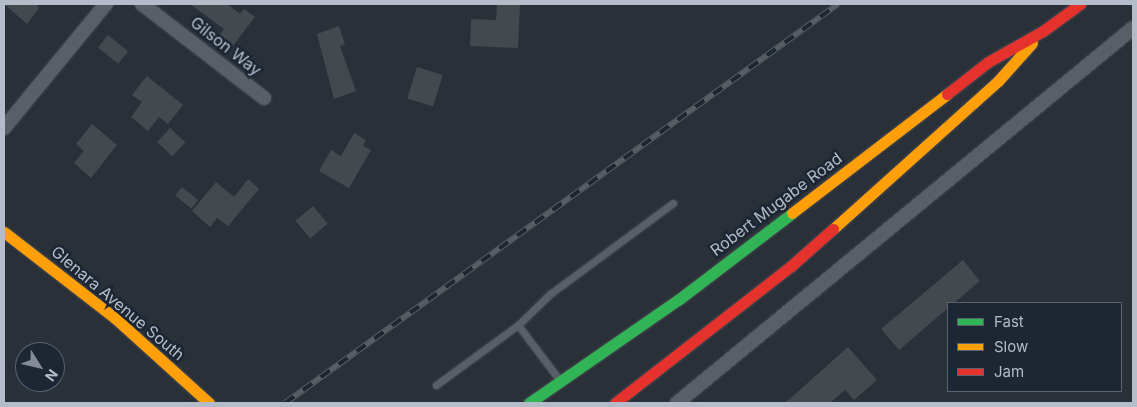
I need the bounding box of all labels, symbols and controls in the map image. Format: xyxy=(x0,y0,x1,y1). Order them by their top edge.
street label: Gilson Way xyxy=(187,12,265,80)
street label: Robert Mugabe Road xyxy=(706,148,846,260)
street label: Glenara Avenue South xyxy=(48,242,188,364)
legend xyxy=(947,302,1122,392)
text: Fast xyxy=(994,312,1024,331)
text: Slow xyxy=(994,337,1028,356)
north arrow xyxy=(15,342,65,392)
text: Jam xyxy=(994,362,1024,381)
text: N xyxy=(42,366,62,385)

